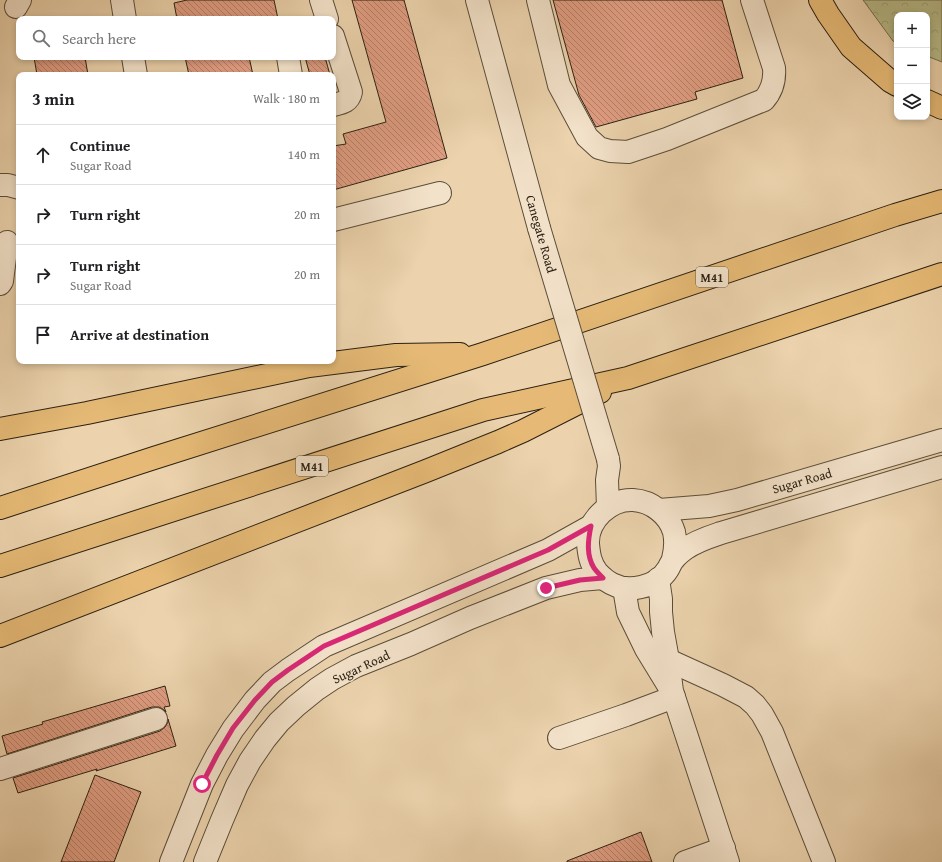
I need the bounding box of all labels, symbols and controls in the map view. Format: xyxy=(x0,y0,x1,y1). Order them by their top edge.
map controls xyxy=(894,12,930,120)
button: + xyxy=(894,12,930,48)
search box xyxy=(16,16,336,60)
icon: search xyxy=(30,27,52,49)
text: Search here xyxy=(62,28,136,49)
button: − xyxy=(894,48,930,84)
button: layers xyxy=(894,84,930,120)
text: 3 min xyxy=(32,86,74,111)
text: Walk · 180 m xyxy=(253,89,320,108)
text: Continue xyxy=(70,135,131,156)
icon: ahead xyxy=(32,144,54,166)
text: 140 m xyxy=(288,145,320,164)
text: Sugar Road xyxy=(70,156,131,175)
street label: Canegate Road xyxy=(521,193,561,275)
icon: right xyxy=(32,204,54,226)
text: Turn right xyxy=(70,204,141,225)
text: 20 m xyxy=(294,205,320,224)
text: Turn right xyxy=(70,255,141,276)
icon: right xyxy=(32,264,54,286)
text: 20 m xyxy=(294,265,320,284)
road number: M41 xyxy=(696,267,728,287)
text: Sugar Road xyxy=(70,276,131,295)
icon: arrive xyxy=(32,324,54,346)
text: Arrive at destination xyxy=(70,324,209,345)
road number: M41 xyxy=(296,456,328,476)
street label: Sugar Road xyxy=(770,463,834,499)
route end xyxy=(537,579,555,597)
street label: Sugar Road xyxy=(329,645,393,689)
route start xyxy=(193,775,211,793)

